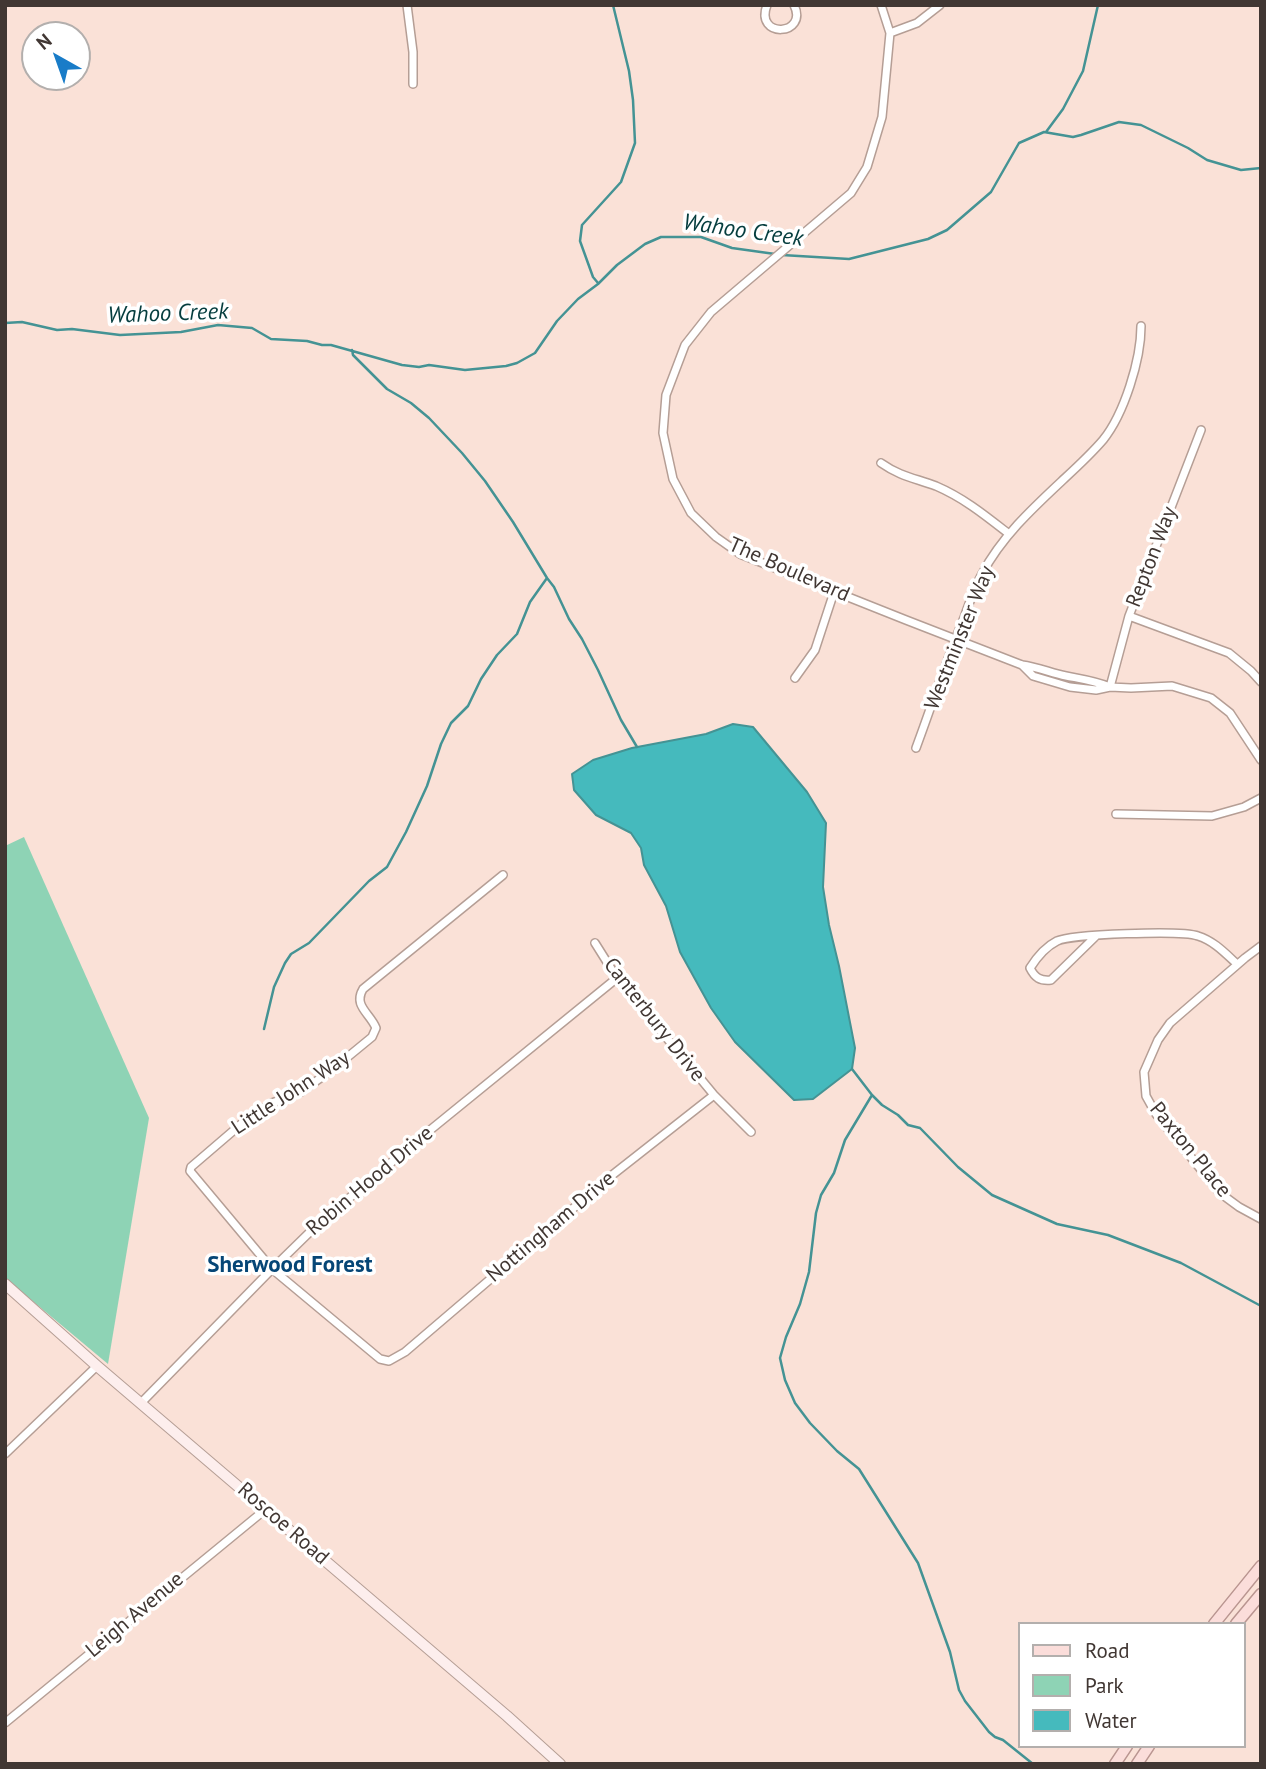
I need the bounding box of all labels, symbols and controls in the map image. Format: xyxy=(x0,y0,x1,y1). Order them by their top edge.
north arrow xyxy=(21,21,91,91)
text: N xyxy=(31,28,56,55)
water label: Wahoo Creek xyxy=(681,209,805,253)
water label: Wahoo Creek xyxy=(107,298,229,330)
street label: Repton Way xyxy=(1121,503,1183,611)
street label: The Boulevard xyxy=(725,532,853,608)
street label: Westminster Way xyxy=(920,562,1000,714)
street label: Canterbury Drive xyxy=(598,953,710,1087)
street label: Little John Way xyxy=(227,1045,355,1141)
street label: Paxton Place xyxy=(1144,1097,1236,1203)
street label: Robin Hood Drive xyxy=(302,1121,438,1241)
street label: Nottingham Drive xyxy=(482,1166,620,1288)
district label: Sherwood Forest xyxy=(207,1251,373,1279)
street label: Roscoe Road xyxy=(232,1478,334,1570)
street label: Leigh Avenue xyxy=(81,1567,189,1663)
legend xyxy=(1018,1622,1245,1748)
text: Road xyxy=(1085,1637,1129,1664)
text: Park xyxy=(1085,1672,1124,1699)
text: Water xyxy=(1085,1707,1137,1734)

